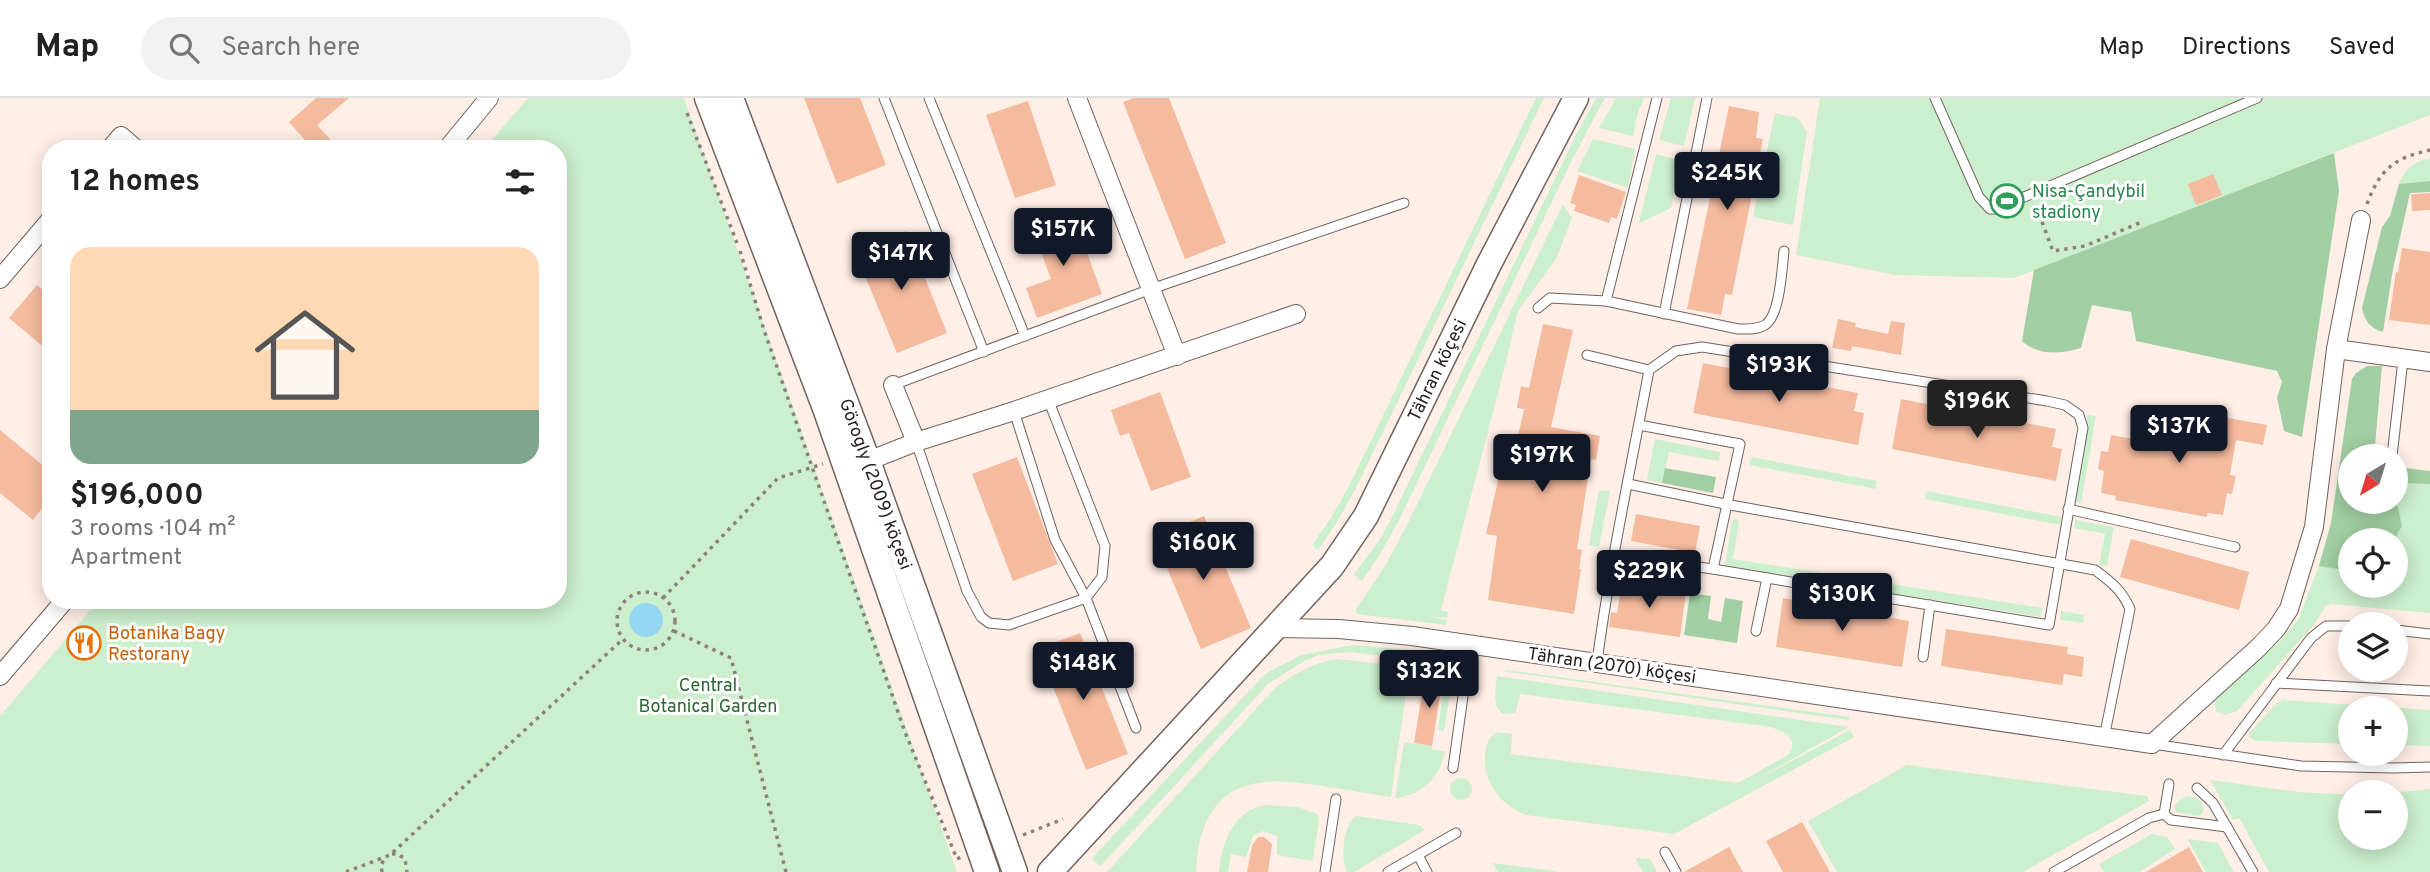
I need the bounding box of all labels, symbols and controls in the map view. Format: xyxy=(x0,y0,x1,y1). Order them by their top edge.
search box xyxy=(141,17,631,80)
text: Map xyxy=(35,27,99,69)
icon: search xyxy=(165,29,203,67)
text: Search here xyxy=(221,32,360,65)
text: Map xyxy=(2099,33,2144,63)
text: Directions xyxy=(2182,33,2291,63)
text: Saved xyxy=(2329,33,2395,63)
pin: $245K xyxy=(1678,152,1776,212)
text: $245K xyxy=(1690,160,1764,189)
icon: filters xyxy=(501,163,539,201)
text: 12 homes xyxy=(70,164,200,201)
place label: Nisa-Çandybil stadiony xyxy=(2032,181,2145,225)
sports icon: Nisa-Çandybil stadiony xyxy=(1988,182,2026,220)
pin: $157K xyxy=(1014,208,1112,268)
text: $157K xyxy=(1030,216,1096,245)
pin: $147K xyxy=(852,232,950,292)
text: $147K xyxy=(868,240,934,269)
icon: home xyxy=(242,292,368,418)
street label: Tähran köçesi xyxy=(1404,316,1473,426)
pin: $193K xyxy=(1730,344,1828,404)
text: $193K xyxy=(1745,352,1813,381)
pin: $196K xyxy=(1928,380,2026,440)
text: $196K xyxy=(1943,388,2011,417)
street label: Görogly (2009) köçesi xyxy=(833,396,916,573)
pin: $137K xyxy=(2130,406,2228,465)
text: $137K xyxy=(2146,413,2212,442)
pin: $197K xyxy=(1493,434,1591,494)
text: $197K xyxy=(1509,442,1575,471)
north arrow xyxy=(2338,444,2408,514)
map controls xyxy=(2338,444,2408,850)
text: $196,000 xyxy=(70,478,204,515)
text: 3 rooms · 104 m² xyxy=(70,515,235,544)
pin: $160K xyxy=(1154,522,1252,582)
button: locate xyxy=(2338,528,2408,598)
text: $160K xyxy=(1169,530,1237,559)
text: Apartment xyxy=(70,544,182,573)
pin: $229K xyxy=(1600,550,1698,610)
text: $229K xyxy=(1613,558,1685,587)
pin: $130K xyxy=(1793,574,1891,633)
text: $130K xyxy=(1808,581,1876,610)
button: layers xyxy=(2338,612,2408,682)
place label: Botanika Bagy Restorany xyxy=(108,623,225,667)
restaurant icon: Botanika Bagy Restorany xyxy=(65,624,103,662)
pin: $148K xyxy=(1034,642,1132,702)
street label: Tähran (2070) köçesi xyxy=(1526,643,1698,690)
text: $148K xyxy=(1049,650,1117,679)
pin: $132K xyxy=(1380,650,1478,710)
text: $132K xyxy=(1396,658,1462,687)
park label: Central Botanical Garden xyxy=(639,675,777,719)
button: + xyxy=(2338,696,2408,766)
button: − xyxy=(2338,780,2408,850)

